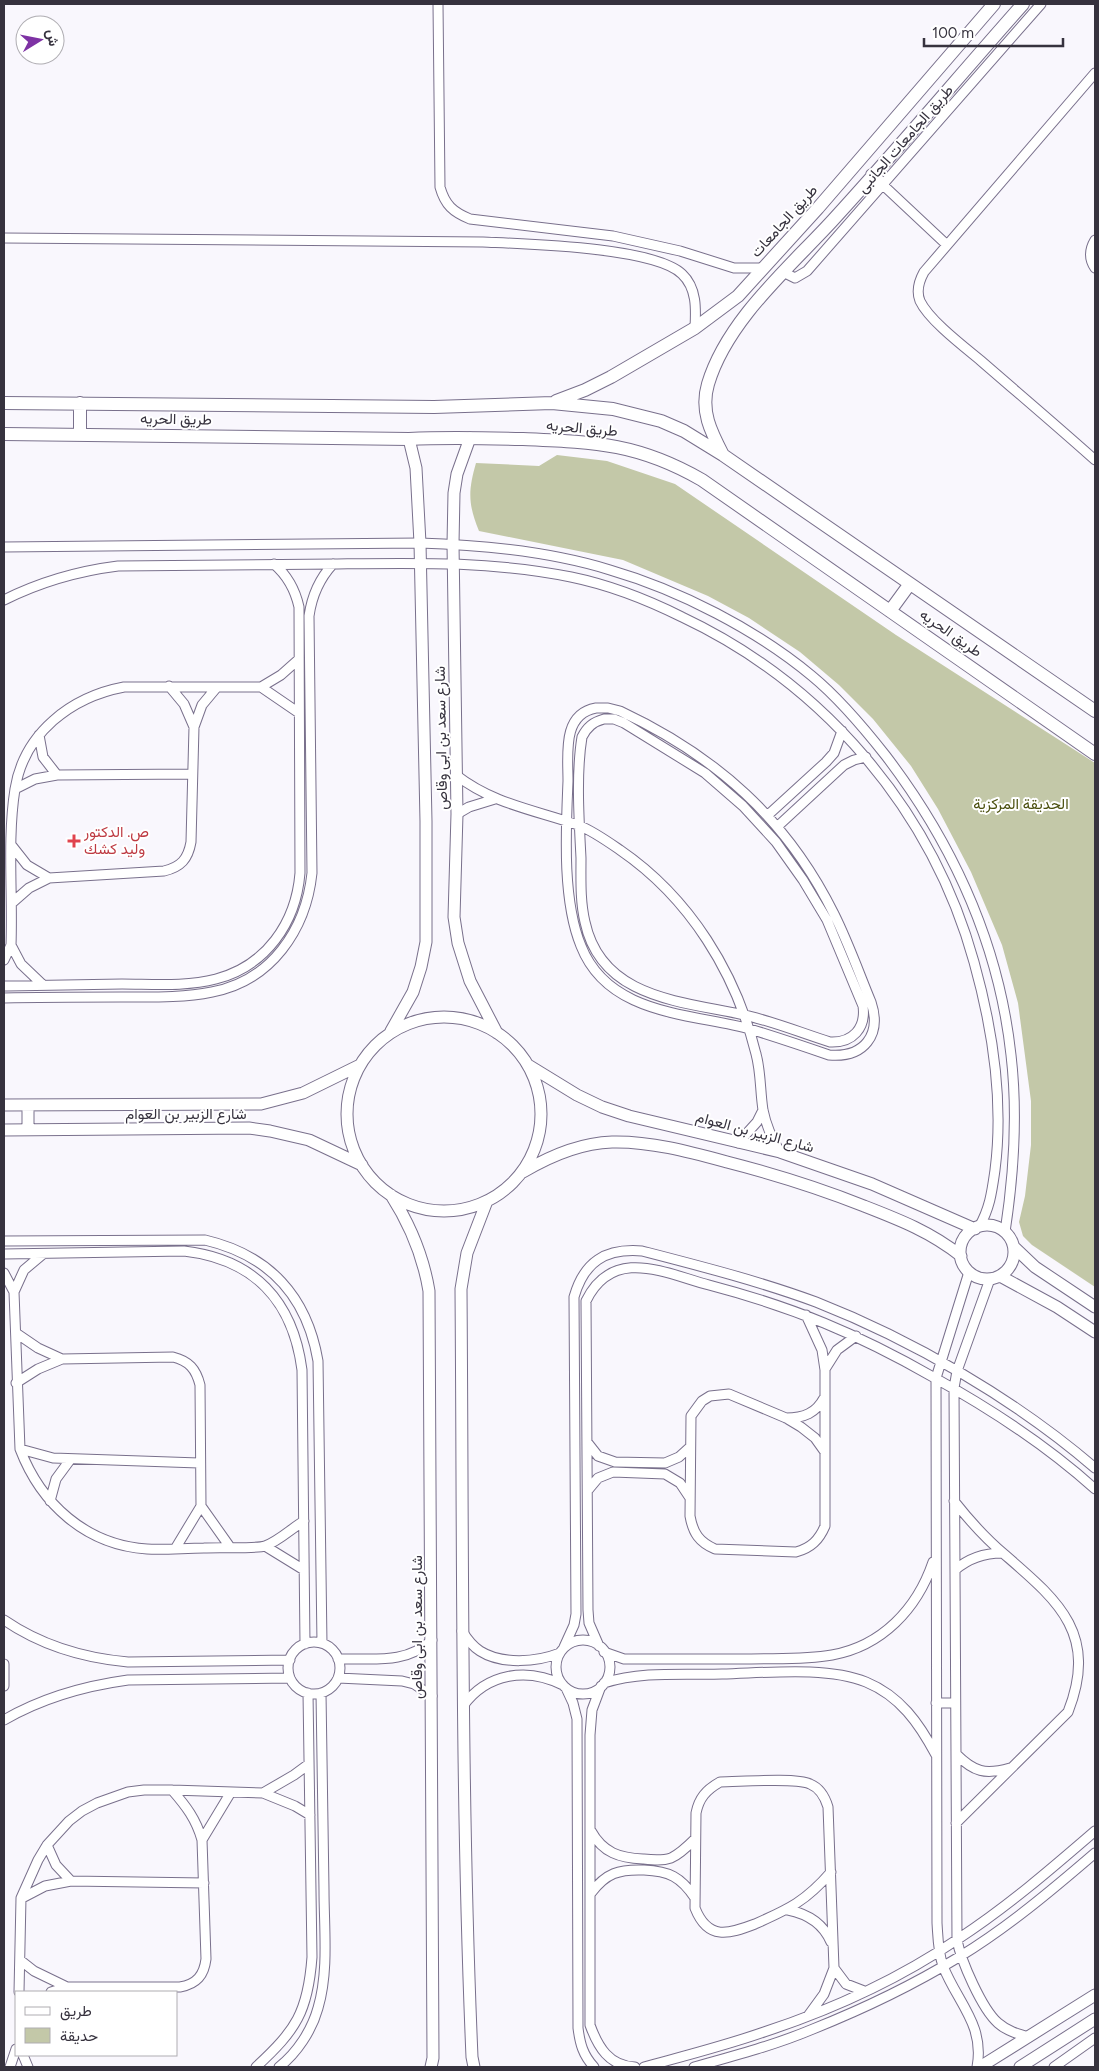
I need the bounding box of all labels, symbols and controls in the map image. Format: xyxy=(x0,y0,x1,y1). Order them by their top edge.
north arrow xyxy=(15,15,65,65)
scale bar xyxy=(924,15,1063,47)
text: 100 m xyxy=(932,24,974,42)
text: ش xyxy=(42,28,62,48)
street label: طريق الجامعات الجانبى xyxy=(853,81,958,197)
street label: طريق الجامعات xyxy=(747,181,822,262)
street label: طريق الحريه xyxy=(140,409,212,430)
street label: طريق الحريه xyxy=(545,416,619,441)
street label: طريق الحريه xyxy=(916,605,986,662)
street label: شارع سعد بن ابى وقاص xyxy=(431,666,453,810)
park label: الحديقة المركزية xyxy=(973,795,1069,813)
place label: ص. الدكتور وليد كشك xyxy=(83,823,149,858)
marker: ص. الدكتور وليد كشك xyxy=(68,835,80,847)
street label: شارع الزبير بن العوام xyxy=(125,1105,247,1125)
street label: شارع الزبير بن العوام xyxy=(694,1108,816,1158)
street label: شارع سعد بن ابى وقاص xyxy=(408,1555,428,1699)
legend xyxy=(15,1991,178,2056)
text: طريق xyxy=(60,2002,92,2021)
text: حديقة xyxy=(60,2027,98,2045)

